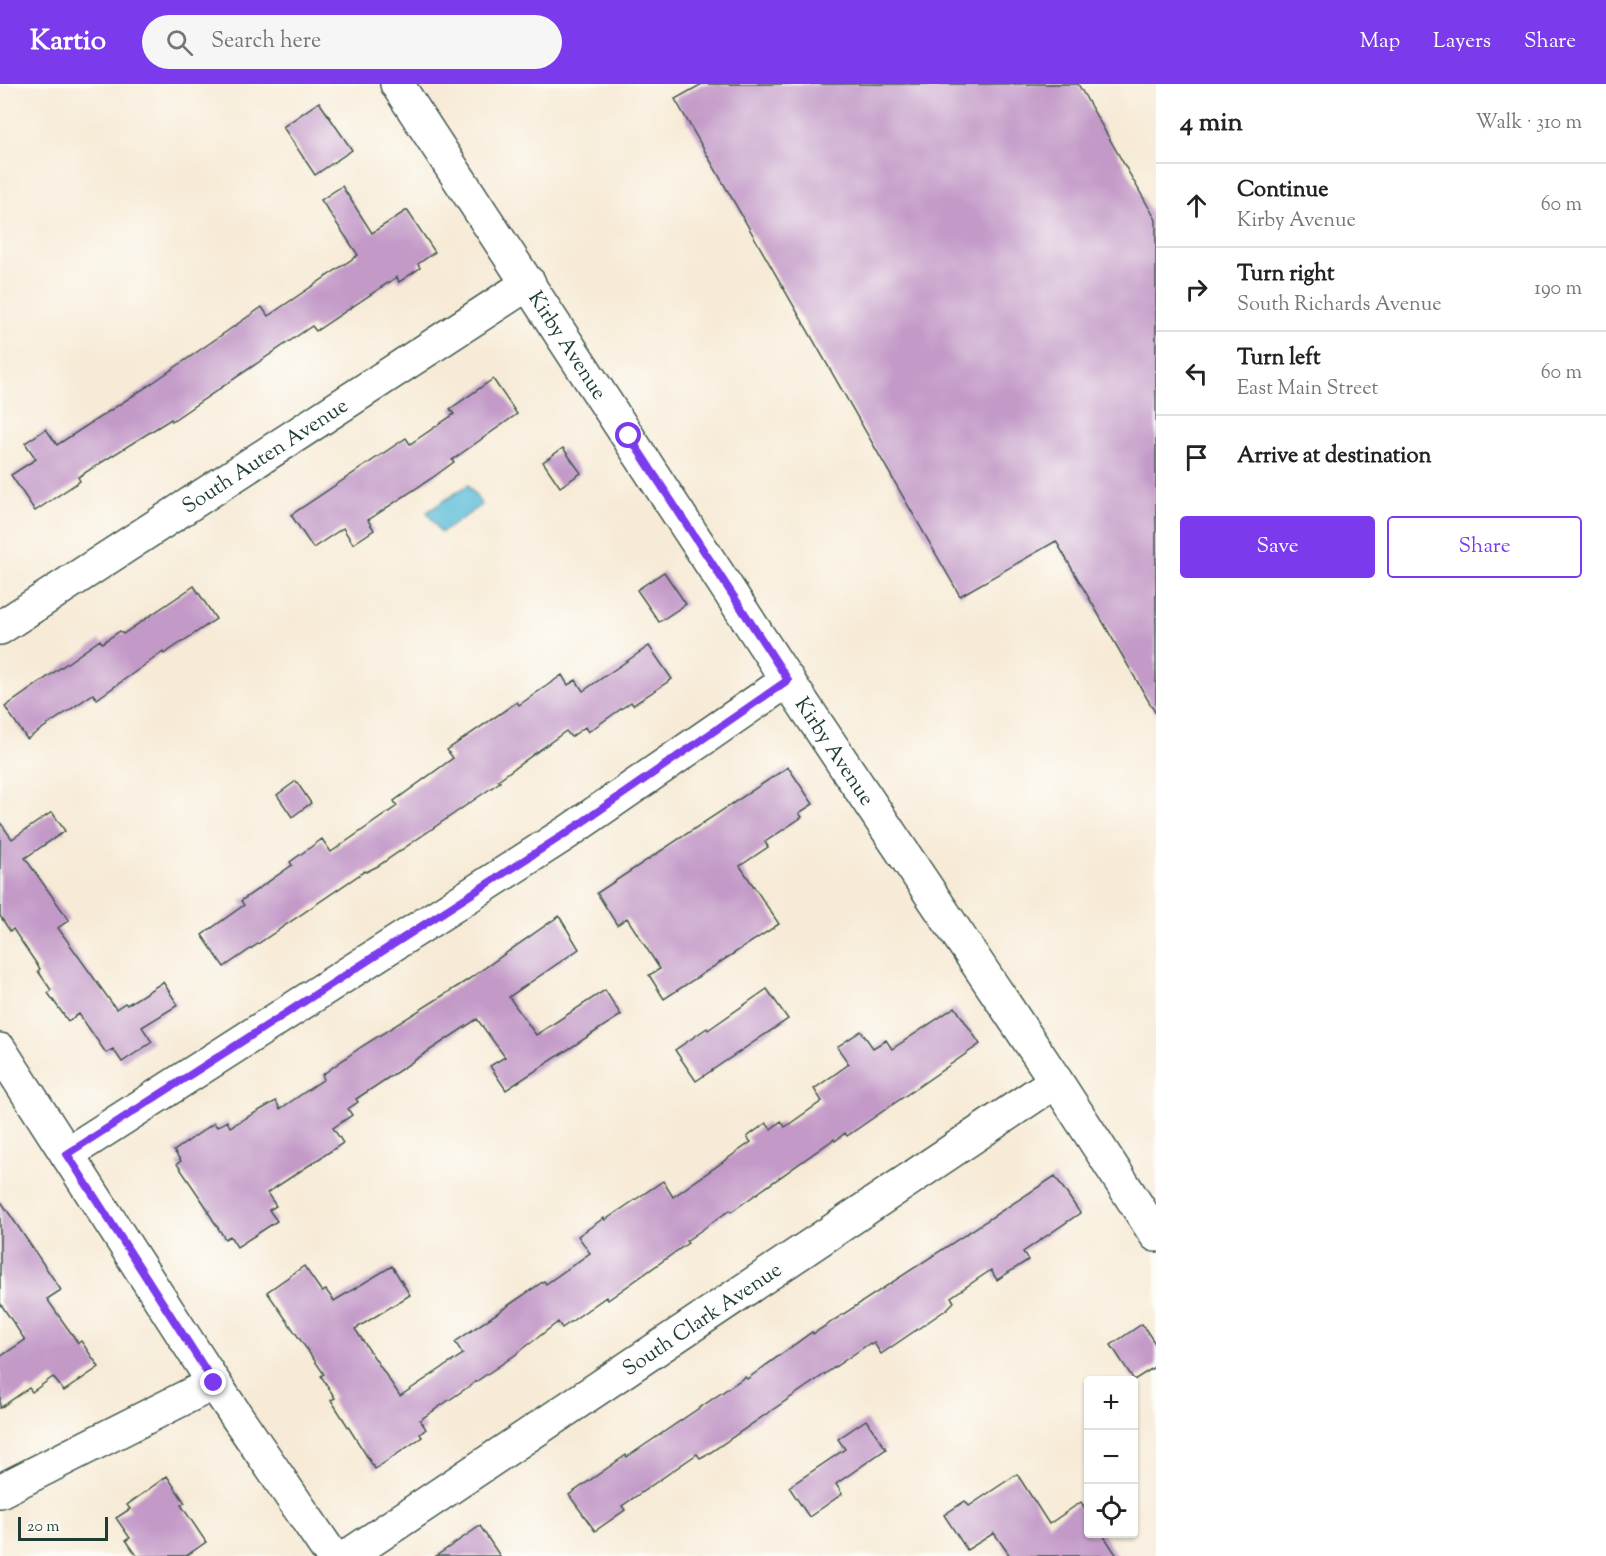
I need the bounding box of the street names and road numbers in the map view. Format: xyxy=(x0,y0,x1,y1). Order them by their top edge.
street label: Kirby Avenue xyxy=(520,286,613,407)
street label: South Auten Avenue xyxy=(177,392,355,522)
street label: Kirby Avenue xyxy=(786,692,880,812)
street label: South Clark Avenue xyxy=(617,1256,789,1385)

